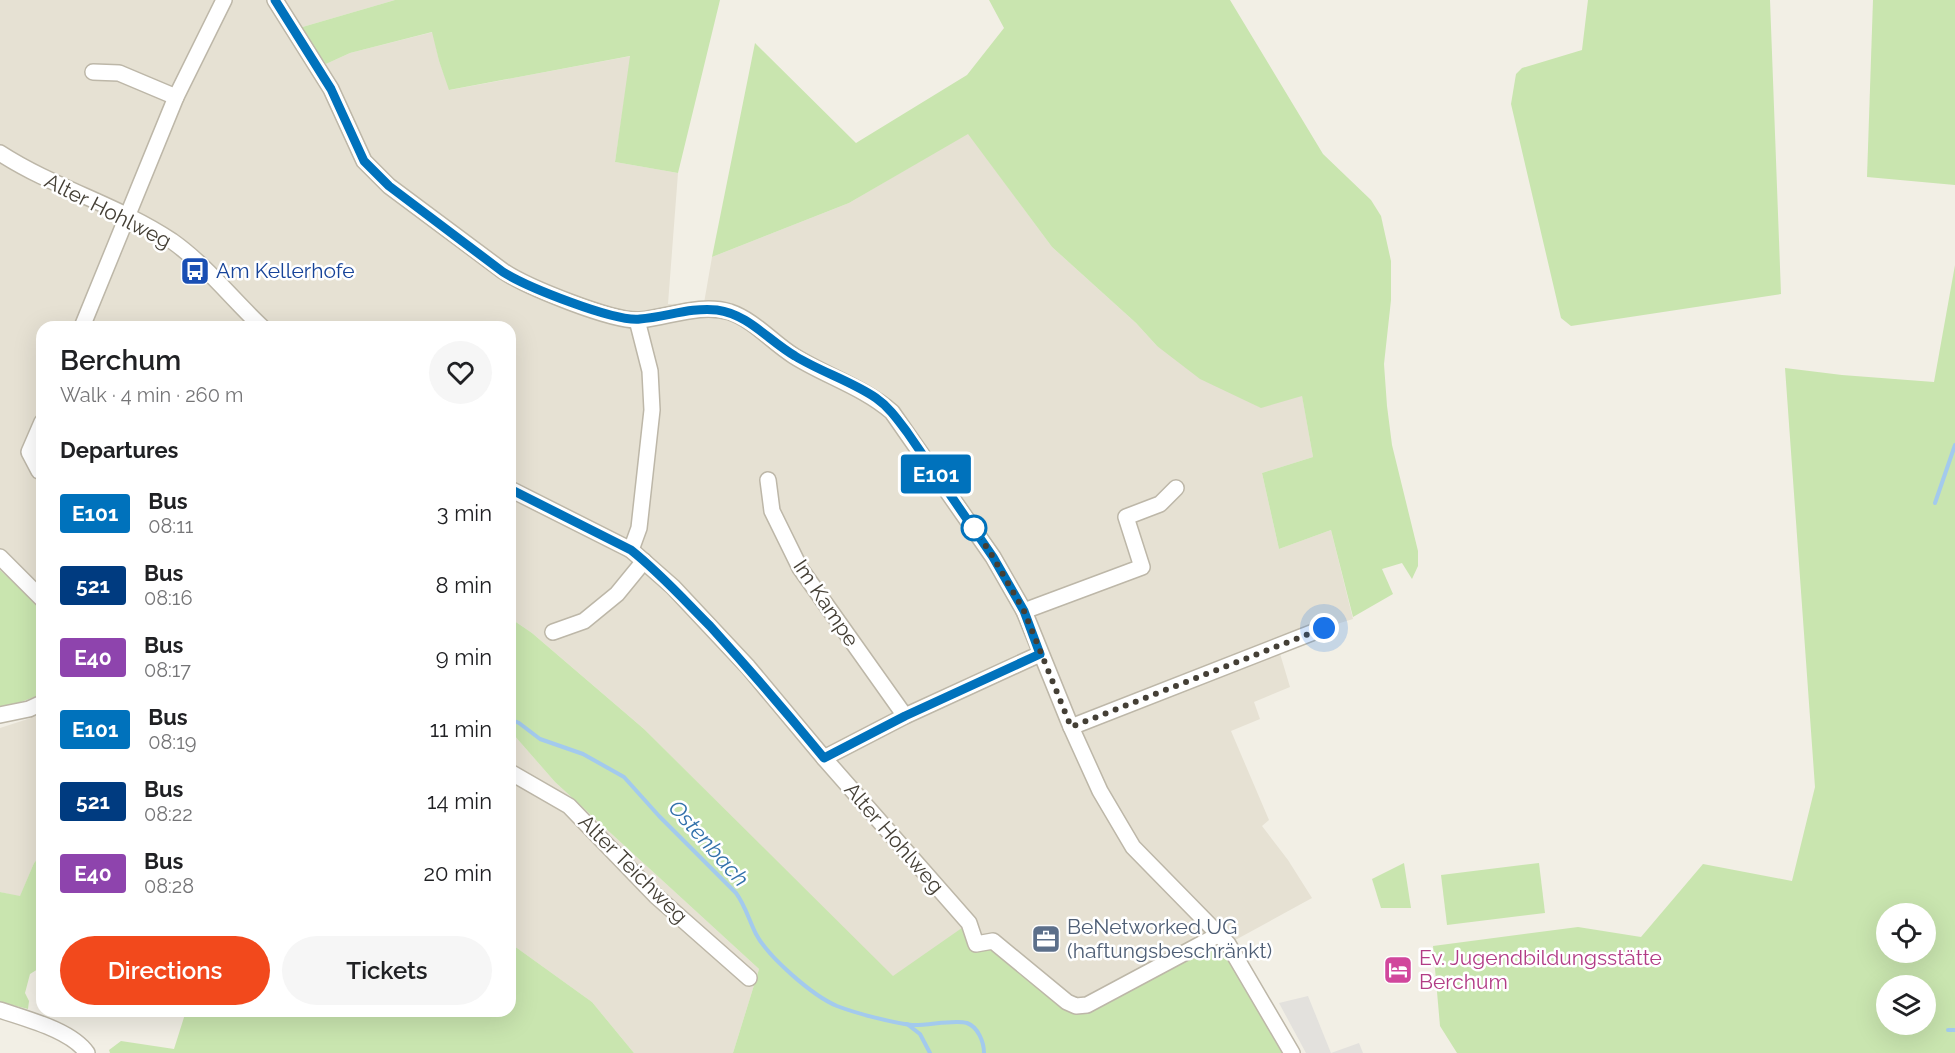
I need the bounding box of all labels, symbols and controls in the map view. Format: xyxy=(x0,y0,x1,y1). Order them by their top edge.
street label: Alter Hohlweg xyxy=(41,168,176,253)
bus stop icon: Am Kellerhofe xyxy=(179,255,211,287)
place label: Am Kellerhofe xyxy=(216,258,355,283)
button: heart xyxy=(429,341,492,404)
text: Berchum xyxy=(60,344,181,377)
text: Walk · 4 min · 260 m xyxy=(60,383,243,407)
text: Departures xyxy=(60,437,178,463)
line badge: E101 xyxy=(894,454,978,494)
text: E101 xyxy=(913,462,959,487)
text: Bus xyxy=(148,488,188,514)
text: 3 min xyxy=(437,500,492,526)
text: E101 xyxy=(72,501,118,526)
text: 08:11 xyxy=(148,514,193,538)
unlabelled marker xyxy=(961,515,987,541)
street label: Im Kampe xyxy=(788,555,865,651)
text: Bus xyxy=(144,560,183,586)
text: 8 min xyxy=(436,572,492,598)
text: 521 xyxy=(76,573,110,598)
text: 08:16 xyxy=(144,586,192,610)
your location xyxy=(1309,613,1339,643)
text: Bus xyxy=(144,632,183,658)
text: 9 min xyxy=(436,644,492,670)
text: E40 xyxy=(74,645,112,670)
text: 08:17 xyxy=(144,658,191,682)
text: Bus xyxy=(148,704,188,730)
text: 11 min xyxy=(430,716,492,742)
text: E101 xyxy=(72,717,118,742)
text: 08:19 xyxy=(148,730,196,754)
text: Bus xyxy=(144,776,183,802)
street label: Alter Hohlweg xyxy=(839,777,949,898)
text: 14 min xyxy=(427,788,492,814)
text: 521 xyxy=(76,789,110,814)
water label: Ostenbach xyxy=(663,794,755,892)
text: 08:22 xyxy=(144,802,193,826)
street label: Alter Teichweg xyxy=(574,809,693,928)
text: Bus xyxy=(144,848,183,874)
text: 20 min xyxy=(424,860,492,886)
text: E40 xyxy=(74,861,112,886)
text: 08:28 xyxy=(144,874,194,898)
map controls xyxy=(1876,903,1936,1035)
button: locate xyxy=(1876,903,1936,963)
place label: BeNetworked UG (haftungsbeschränkt) xyxy=(1067,914,1272,963)
office icon: BeNetworked UG (haftungsbeschränkt) xyxy=(1030,923,1062,955)
button: Directions xyxy=(60,936,270,1005)
button: Tickets xyxy=(282,936,492,1005)
place label: Ev. Jugendbildungsstätte Berchum xyxy=(1419,945,1662,994)
hotel icon: Ev. Jugendbildungsstätte Berchum xyxy=(1382,954,1414,986)
button: layers xyxy=(1876,975,1936,1035)

